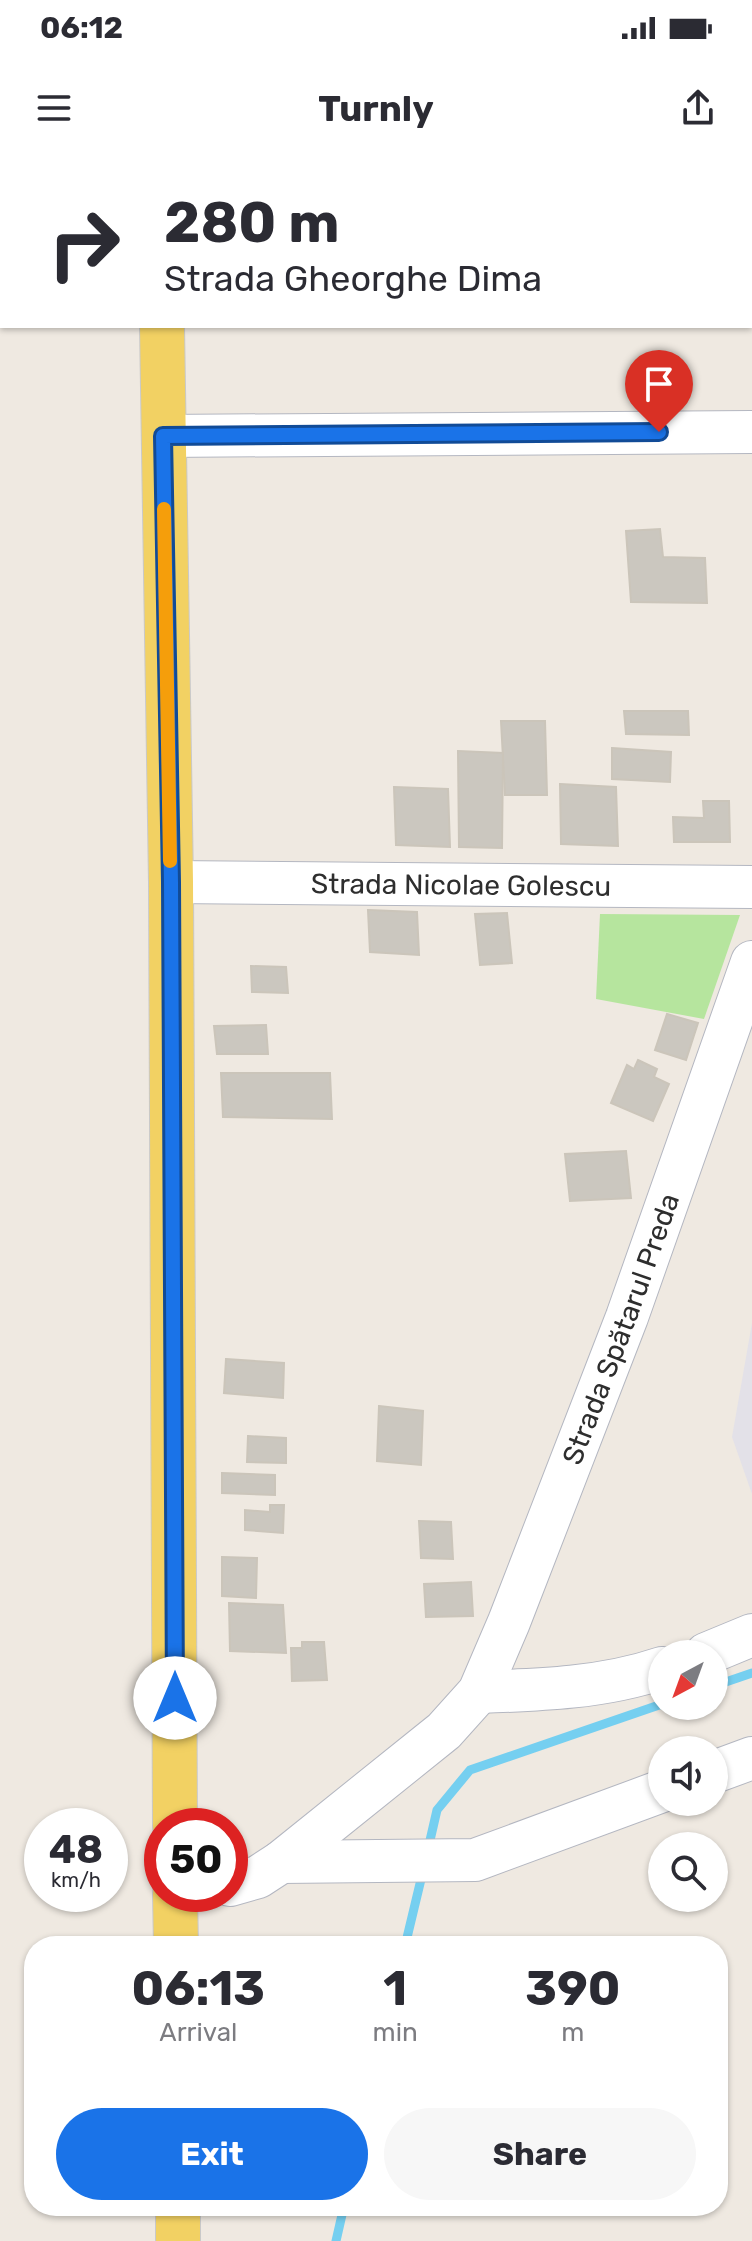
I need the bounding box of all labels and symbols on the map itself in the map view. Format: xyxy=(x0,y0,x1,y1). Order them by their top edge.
pin xyxy=(625,350,693,432)
street label: Strada Nicolae Golescu xyxy=(311,867,611,902)
street label: Strada Spătarul Preda xyxy=(555,1189,686,1469)
north arrow xyxy=(648,1640,728,1720)
position arrow xyxy=(133,1656,217,1740)
speed limit sign: 50 xyxy=(144,1808,248,1912)

